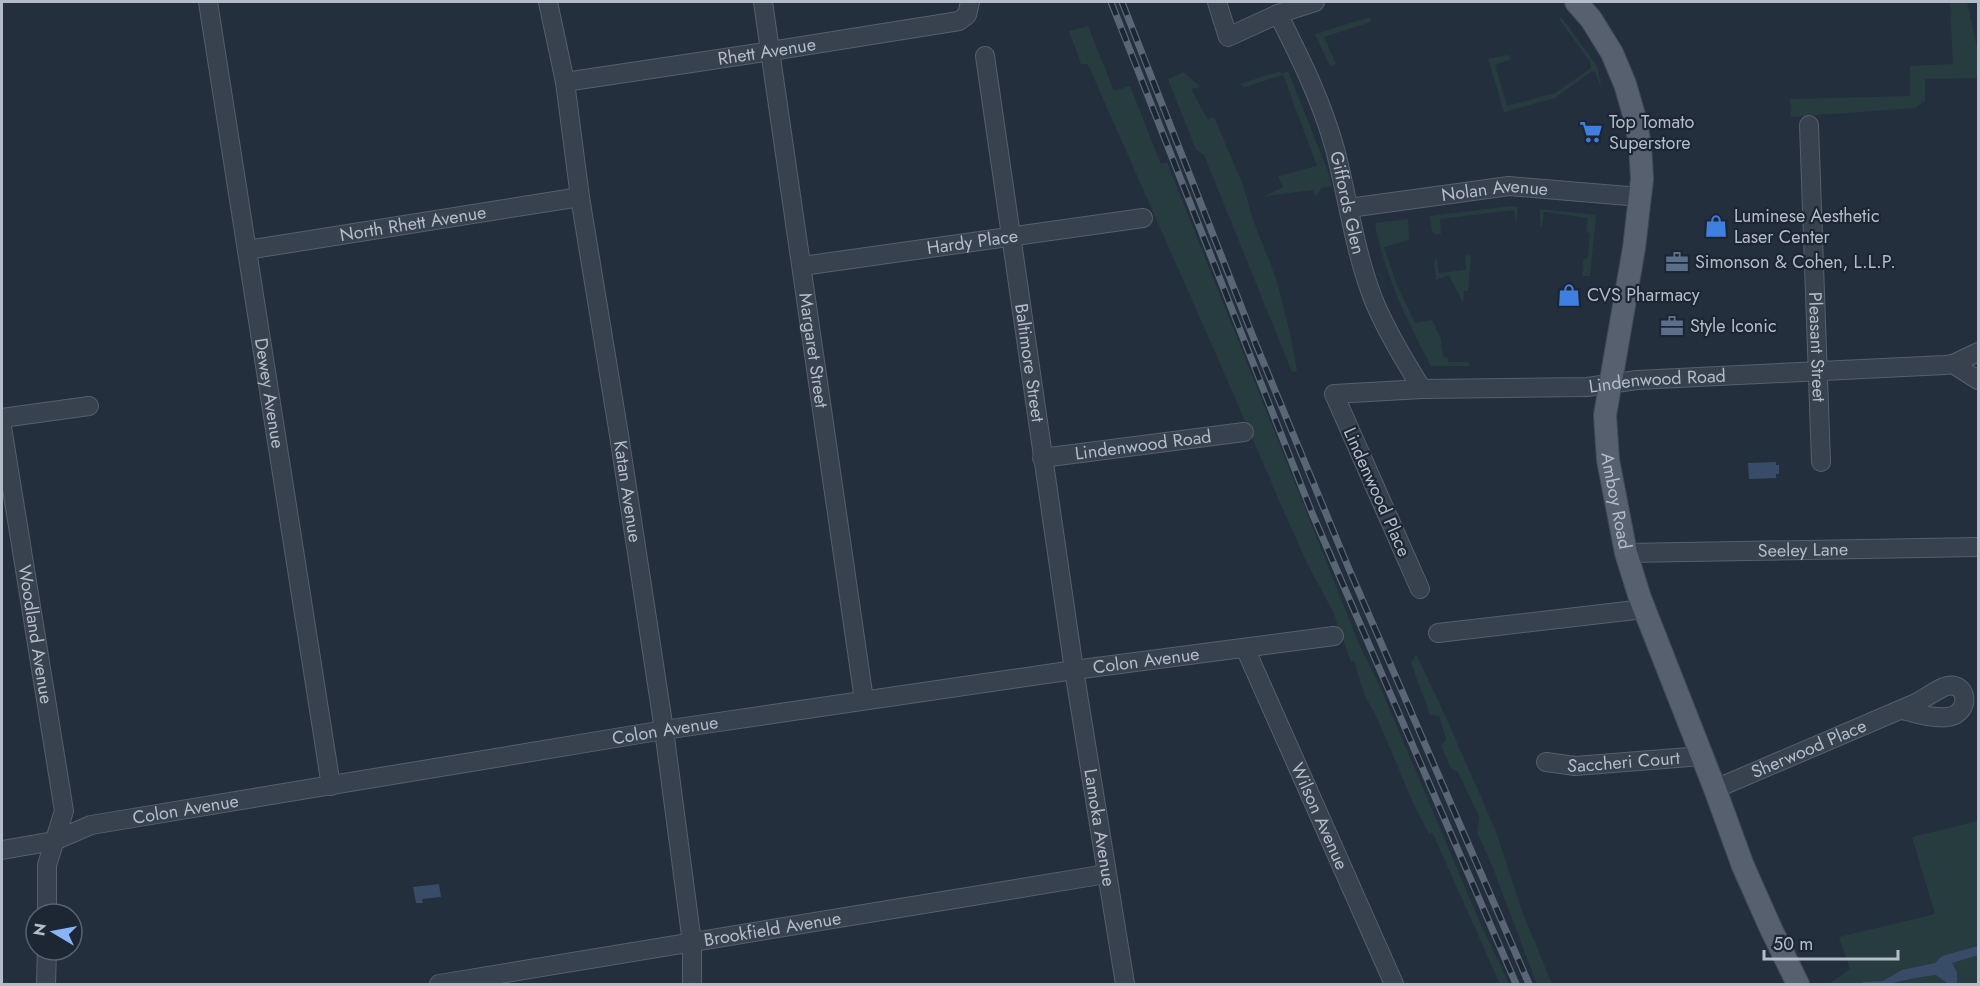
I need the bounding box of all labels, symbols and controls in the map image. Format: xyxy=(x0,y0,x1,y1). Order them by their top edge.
street label: Rhett Avenue xyxy=(716,31,818,72)
place label: Top Tomato Superstore xyxy=(1609,109,1694,156)
supermarket icon: Top Tomato Superstore xyxy=(1578,119,1604,145)
street label: Giffords Glen xyxy=(1323,149,1372,257)
street label: Nolan Avenue xyxy=(1440,173,1549,208)
street label: North Rhett Avenue xyxy=(338,199,488,248)
place label: Luminese Aesthetic Laser Center xyxy=(1734,203,1880,250)
shop icon: Luminese Aesthetic Laser Center xyxy=(1703,213,1729,239)
street label: Hardy Place xyxy=(925,223,1020,261)
office icon: Simonson & Cohen, L.L.P. xyxy=(1664,249,1690,275)
place label: Simonson & Cohen, L.L.P. xyxy=(1695,249,1896,275)
shop icon: CVS Pharmacy xyxy=(1556,282,1582,308)
place label: CVS Pharmacy xyxy=(1587,282,1700,308)
street label: Margaret Street xyxy=(792,291,835,410)
street label: Pleasant Street xyxy=(1802,291,1832,403)
street label: Baltimore Street xyxy=(1008,302,1051,424)
office icon: Style Iconic xyxy=(1659,313,1685,339)
place label: Style Iconic xyxy=(1690,313,1777,339)
street label: Dewey Avenue xyxy=(248,336,291,450)
street label: Lindenwood Road xyxy=(1587,363,1726,400)
street label: Lindenwood Road xyxy=(1073,423,1213,467)
street label: Lindenwood Place xyxy=(1337,423,1417,561)
street label: Katan Avenue xyxy=(607,439,648,544)
street label: Amboy Road xyxy=(1595,452,1638,552)
street label: Seeley Lane xyxy=(1758,536,1848,564)
street label: Woodland Avenue xyxy=(11,563,59,706)
street label: Colon Avenue xyxy=(1091,641,1201,680)
street label: Colon Avenue xyxy=(610,709,720,751)
street label: Sherwood Place xyxy=(1747,713,1871,785)
street label: Saccheri Court xyxy=(1566,745,1682,779)
street label: Wilson Avenue xyxy=(1284,758,1355,874)
street label: Lamoka Avenue xyxy=(1077,767,1122,888)
street label: Colon Avenue xyxy=(131,788,241,831)
north arrow xyxy=(24,902,84,962)
street label: Brookfield Avenue xyxy=(702,905,843,953)
text: N xyxy=(27,921,52,938)
scale bar xyxy=(1764,923,1898,961)
text: 50 m xyxy=(1773,931,1813,957)

